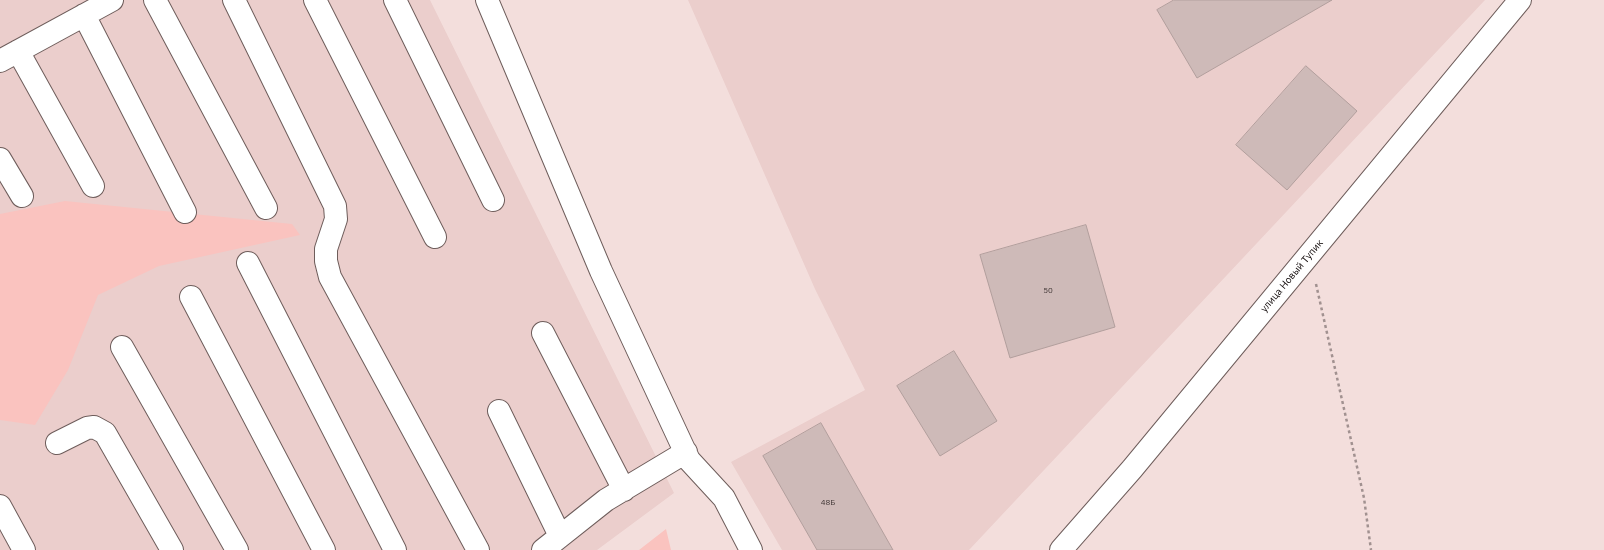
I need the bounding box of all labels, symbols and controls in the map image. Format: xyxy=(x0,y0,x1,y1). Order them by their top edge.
street label: улица Новый Тупик xyxy=(1258,237,1326,315)
house number: 50 xyxy=(1043,286,1053,296)
house number: 48Б xyxy=(821,498,835,508)

